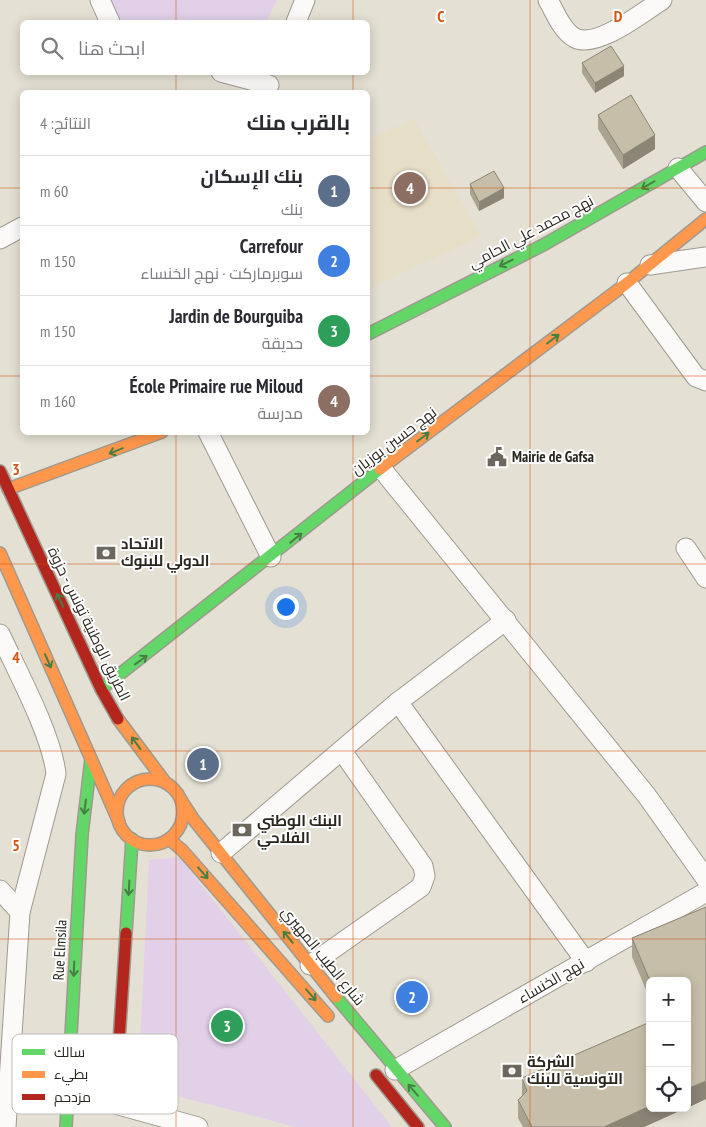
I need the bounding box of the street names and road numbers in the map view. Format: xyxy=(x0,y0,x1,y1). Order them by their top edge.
street label: نهج محمد علي الحامي xyxy=(465,191,598,275)
street label: نهج حسين بوزيان xyxy=(347,402,441,480)
street label: الطريق الوطنية تونس - حزوة xyxy=(43,544,135,704)
street label: شارع الطيب المهيري xyxy=(275,902,369,1011)
street label: Rue Elmsila xyxy=(48,919,71,981)
street label: نهج الخنساء xyxy=(514,954,588,1009)

